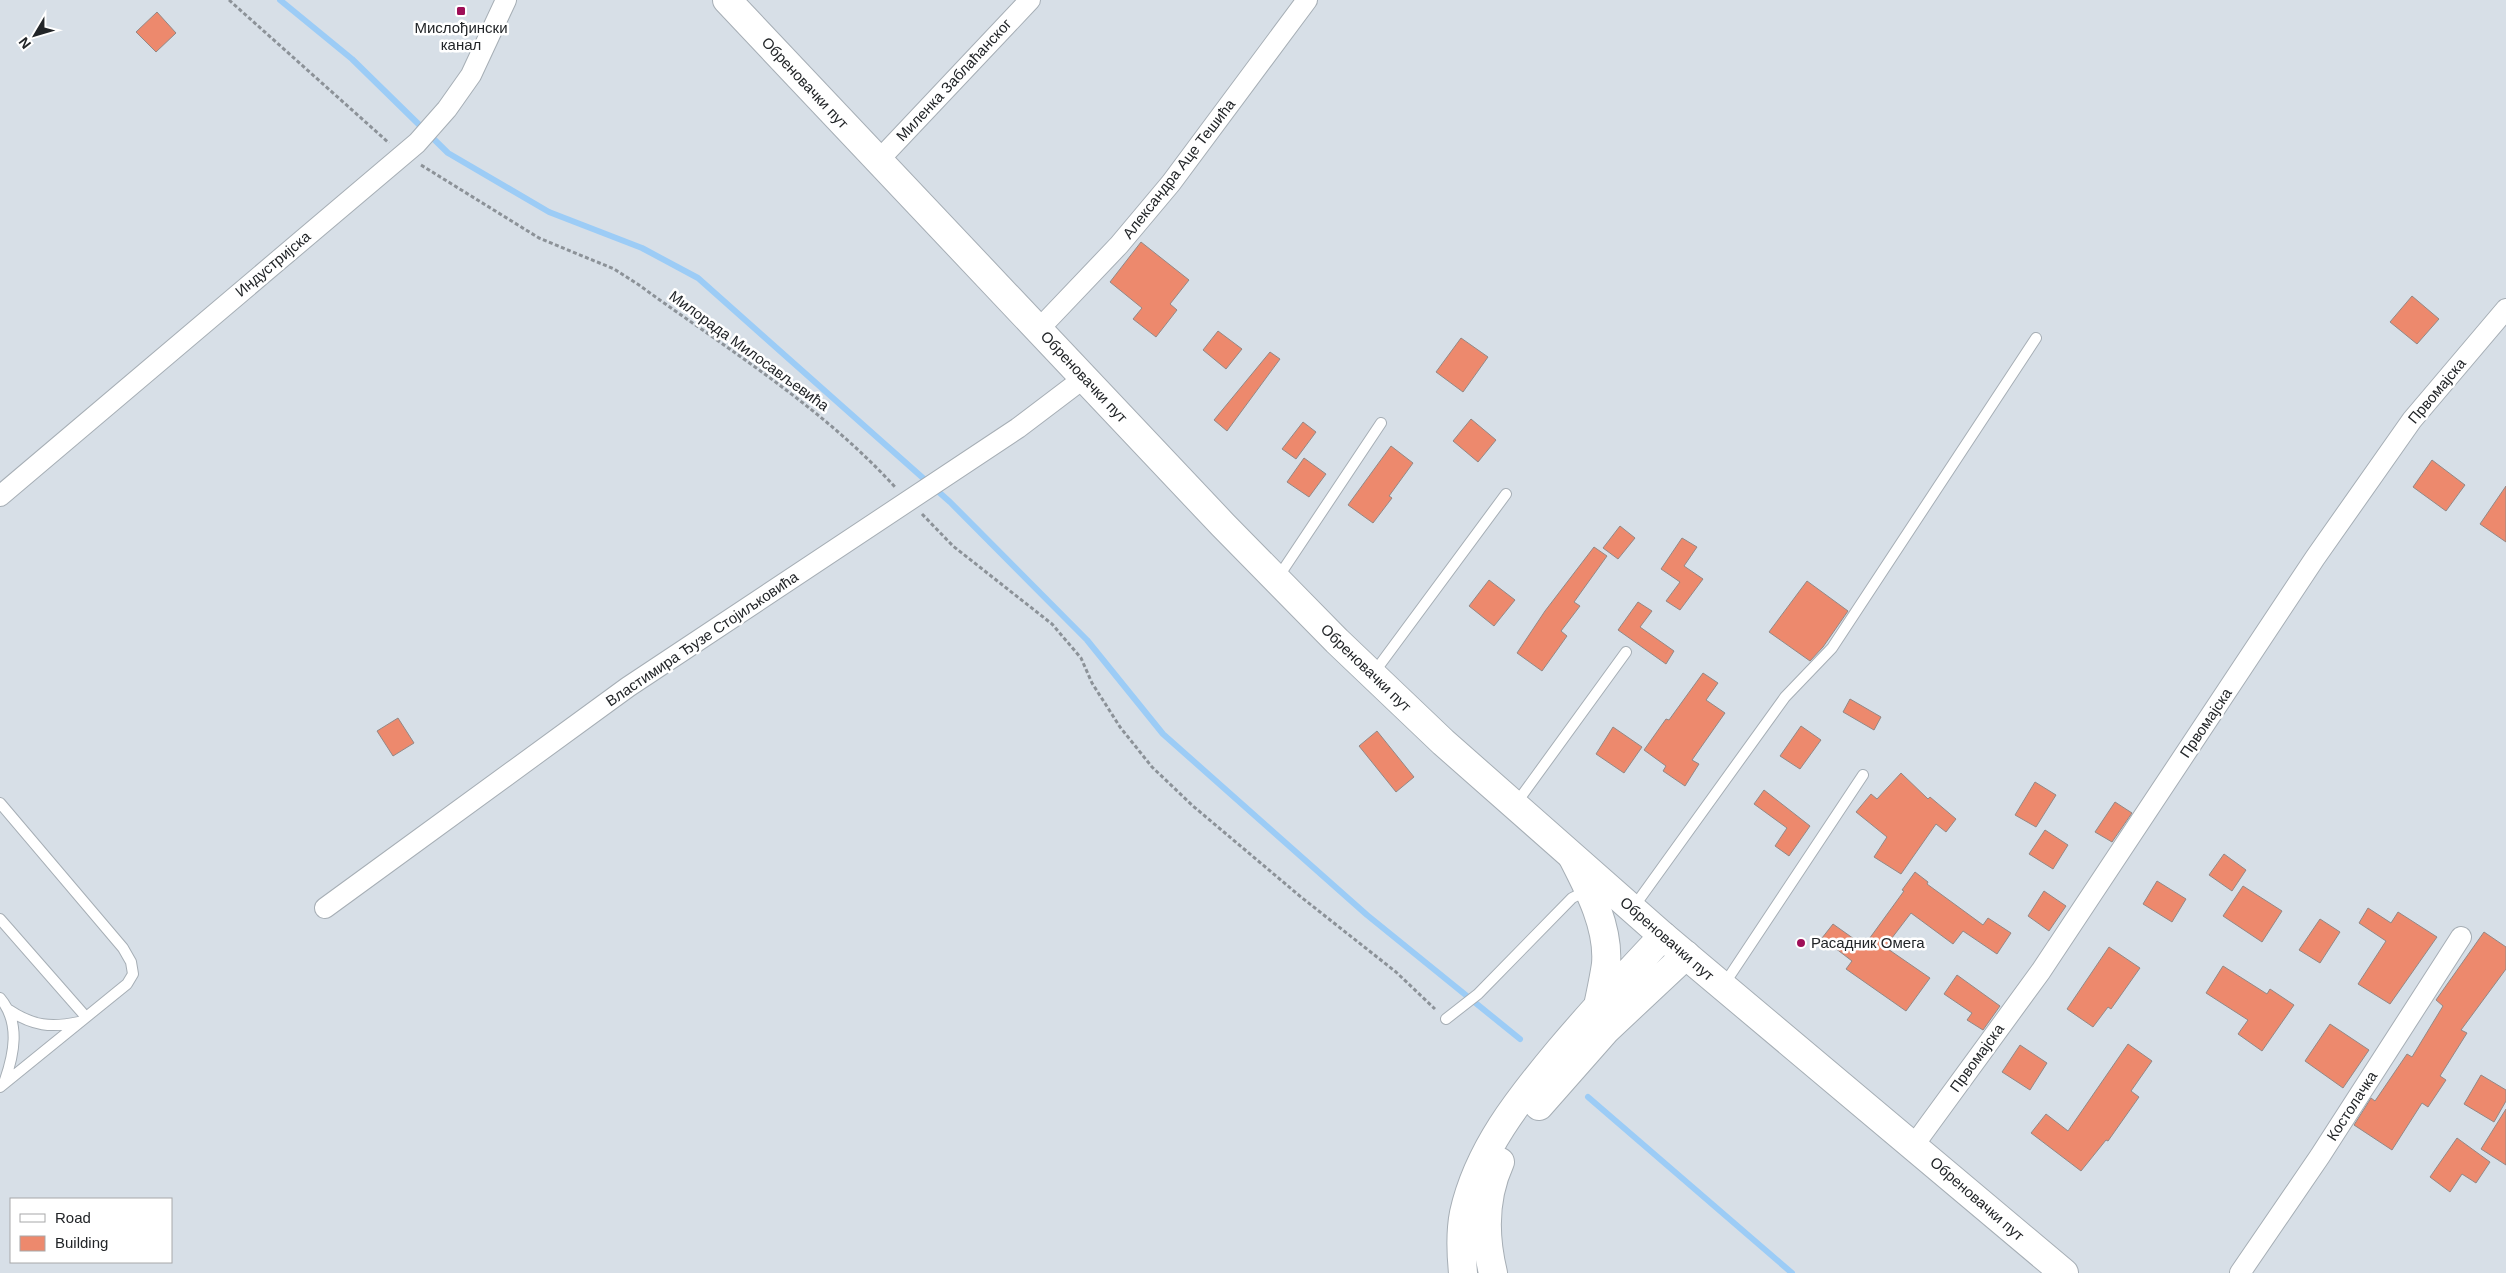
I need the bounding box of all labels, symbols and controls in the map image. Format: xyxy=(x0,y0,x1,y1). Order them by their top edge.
marker: Мислођински канал xyxy=(455,5,467,17)
north arrow xyxy=(10,10,60,60)
street label: Миленка Заблаћанског xyxy=(892,15,1015,144)
place label: Мислођински канал xyxy=(414,19,508,53)
street label: Обреновачки пут xyxy=(759,33,852,132)
text: N xyxy=(15,34,34,52)
street label: Александра Аце Тешића xyxy=(1119,95,1239,242)
street label: Индустријска xyxy=(232,227,314,300)
street label: Милорада Милосављевића xyxy=(666,287,833,415)
street label: Обреновачки пут xyxy=(1038,327,1131,426)
street label: Првомајска xyxy=(2404,354,2469,427)
street label: Властимира Ђузе Стојиљковића xyxy=(602,567,802,709)
street label: Обреновачки пут xyxy=(1318,620,1415,715)
street label: Првомајска xyxy=(2176,684,2235,761)
street label: Обреновачки пут xyxy=(1617,893,1718,984)
place label: Расадник Омега xyxy=(1811,934,1925,951)
marker: Расадник Омега xyxy=(1795,937,1807,949)
street label: Првомајска xyxy=(1946,1020,2007,1095)
street label: Костолачка xyxy=(2323,1067,2381,1144)
street label: Обреновачки пут xyxy=(1927,1153,2028,1244)
legend xyxy=(10,1198,172,1263)
text: Road xyxy=(55,1209,91,1226)
text: Building xyxy=(55,1234,108,1251)

